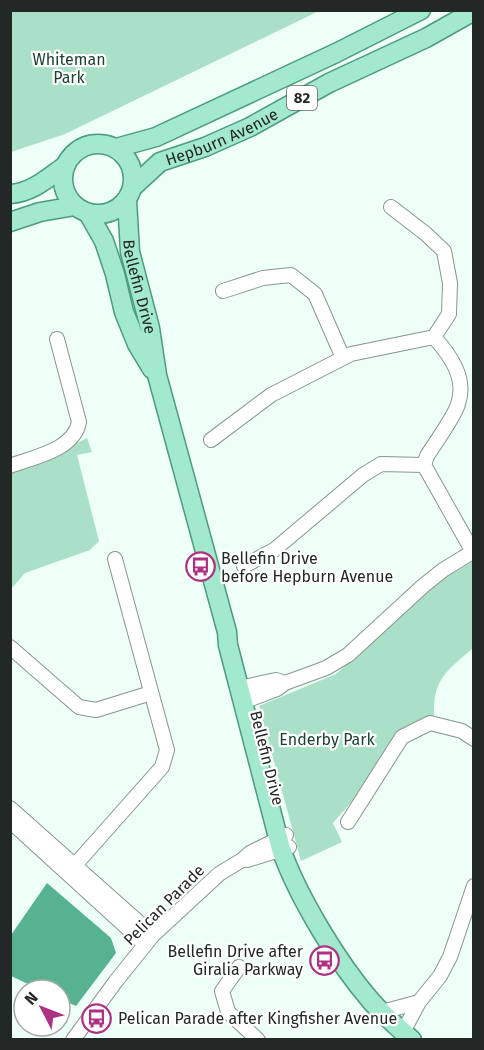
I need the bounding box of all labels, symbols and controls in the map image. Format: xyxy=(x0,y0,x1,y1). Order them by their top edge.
park label: Whiteman Park xyxy=(32,50,106,87)
road number: 82 xyxy=(287,86,317,110)
street label: Hepburn Avenue xyxy=(163,104,281,169)
street label: Bellefin Drive xyxy=(120,239,160,335)
place label: Bellefin Drive before Hepburn Avenue xyxy=(221,549,393,586)
bus stop icon: Bellefin Drive before Hepburn Avenue xyxy=(184,551,216,583)
street label: Bellefin Drive xyxy=(246,709,288,807)
park label: Enderby Park xyxy=(279,730,375,749)
street label: Pelican Parade xyxy=(120,861,208,949)
place label: Bellefin Drive after Giralia Parkway xyxy=(167,942,304,979)
bus stop icon: Bellefin Drive after Giralia Parkway xyxy=(308,944,340,976)
north arrow xyxy=(12,978,72,1038)
text: N xyxy=(21,988,42,1009)
bus stop icon: Pelican Parade after Kingfisher Avenue xyxy=(81,1002,113,1034)
place label: Pelican Parade after Kingfisher Avenue xyxy=(118,1009,397,1028)

